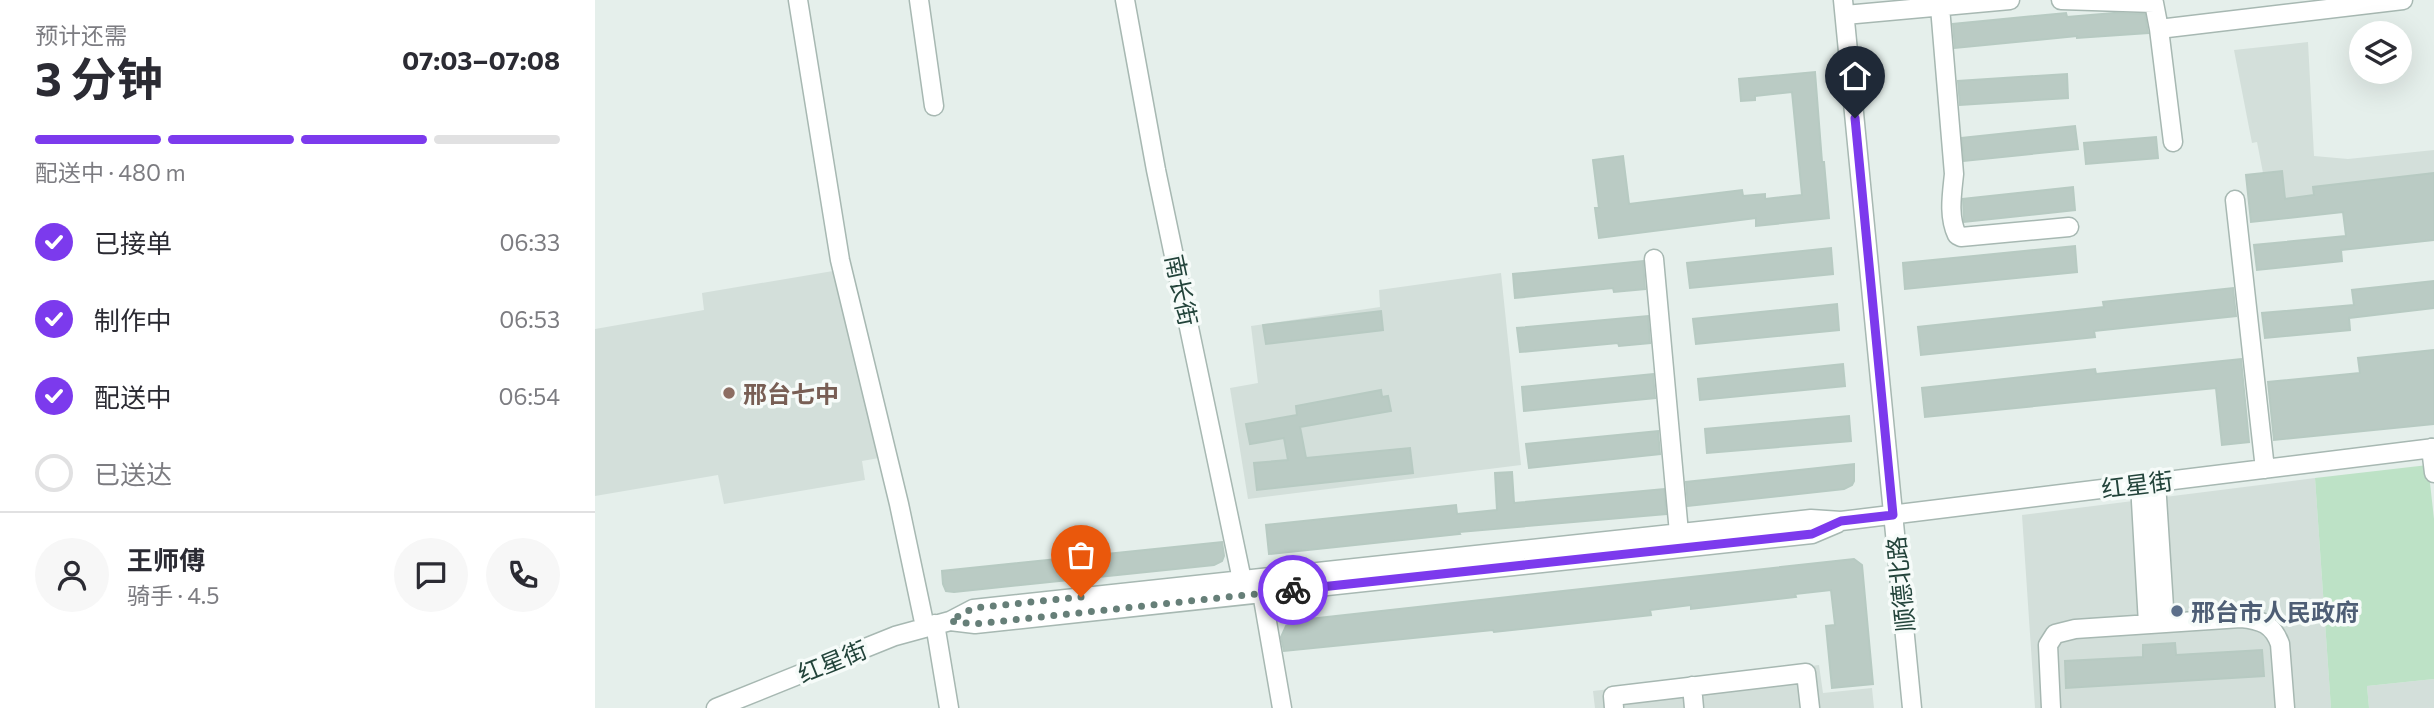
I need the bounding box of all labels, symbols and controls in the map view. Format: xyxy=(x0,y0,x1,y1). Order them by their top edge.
text: 预计还需 xyxy=(35,21,127,49)
map controls xyxy=(2349,21,2412,84)
button: layers xyxy=(2349,21,2412,84)
text: 07:03–07:08 xyxy=(402,44,560,75)
pin xyxy=(1825,46,1885,118)
text: 3 分钟 xyxy=(35,49,163,105)
icon: home xyxy=(1836,57,1874,95)
text: 配送中 · 480 m xyxy=(35,158,185,186)
icon: check xyxy=(35,223,73,261)
text: 已接单 xyxy=(94,227,172,258)
text: 06:33 xyxy=(499,228,560,256)
street label: 南长街 xyxy=(1160,252,1204,328)
icon: check xyxy=(35,300,73,338)
text: 制作中 xyxy=(94,304,172,335)
text: 06:53 xyxy=(499,305,560,333)
icon: check xyxy=(35,377,73,415)
place label: 邢台七中 xyxy=(743,379,839,408)
text: 配送中 xyxy=(94,381,172,412)
text: 06:54 xyxy=(499,382,560,410)
marker: 邢台七中 xyxy=(721,385,737,401)
text: 已送达 xyxy=(94,458,172,489)
street label: 红星街 xyxy=(2100,465,2174,503)
pin xyxy=(1051,525,1111,597)
street label: 顺德北路 xyxy=(1881,535,1919,633)
icon: bag xyxy=(1062,536,1100,574)
button: person xyxy=(35,538,109,612)
button: chat xyxy=(394,538,468,612)
button: phone xyxy=(486,538,560,612)
text: 王师傅 xyxy=(127,544,205,575)
courier xyxy=(1258,555,1328,625)
icon: bike xyxy=(1274,571,1312,609)
text: 骑手 · 4.5 xyxy=(127,581,220,609)
place label: 邢台市人民政府 xyxy=(2191,597,2359,626)
marker: 邢台市人民政府 xyxy=(2169,603,2185,619)
street label: 红星街 xyxy=(793,634,871,688)

